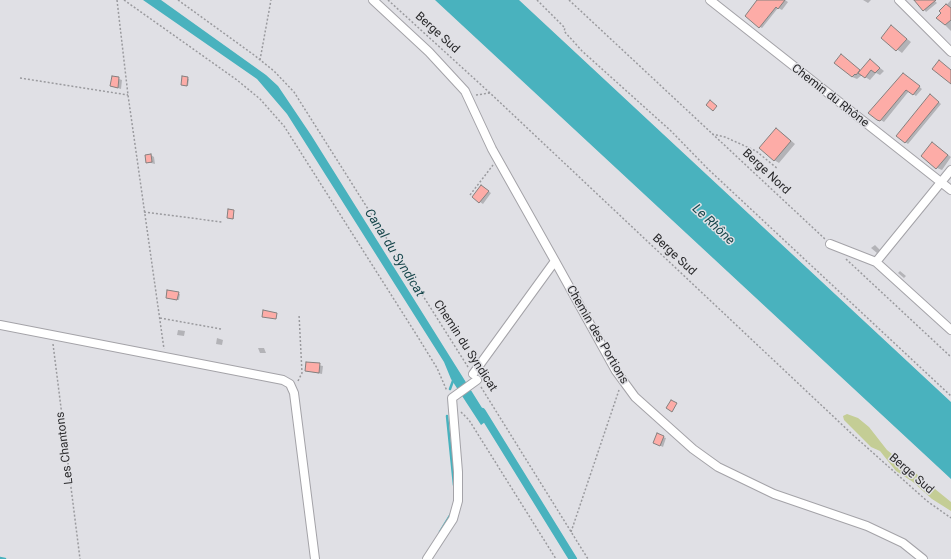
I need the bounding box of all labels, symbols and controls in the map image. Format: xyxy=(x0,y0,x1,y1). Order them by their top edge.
street label: Berge Sud xyxy=(412,9,462,57)
street label: Chemin du Rhône xyxy=(789,61,871,131)
street label: Berge Nord xyxy=(739,146,793,198)
water label: Le Rhône xyxy=(689,201,737,249)
water label: Canal du Syndicat xyxy=(361,206,427,300)
street label: Berge Sud xyxy=(649,231,699,279)
street label: Chemin des Portions xyxy=(563,283,631,387)
street label: Chemin du Syndicat xyxy=(430,298,500,394)
street label: Les Chantons xyxy=(53,411,77,485)
street label: Berge Sud xyxy=(886,451,936,497)

